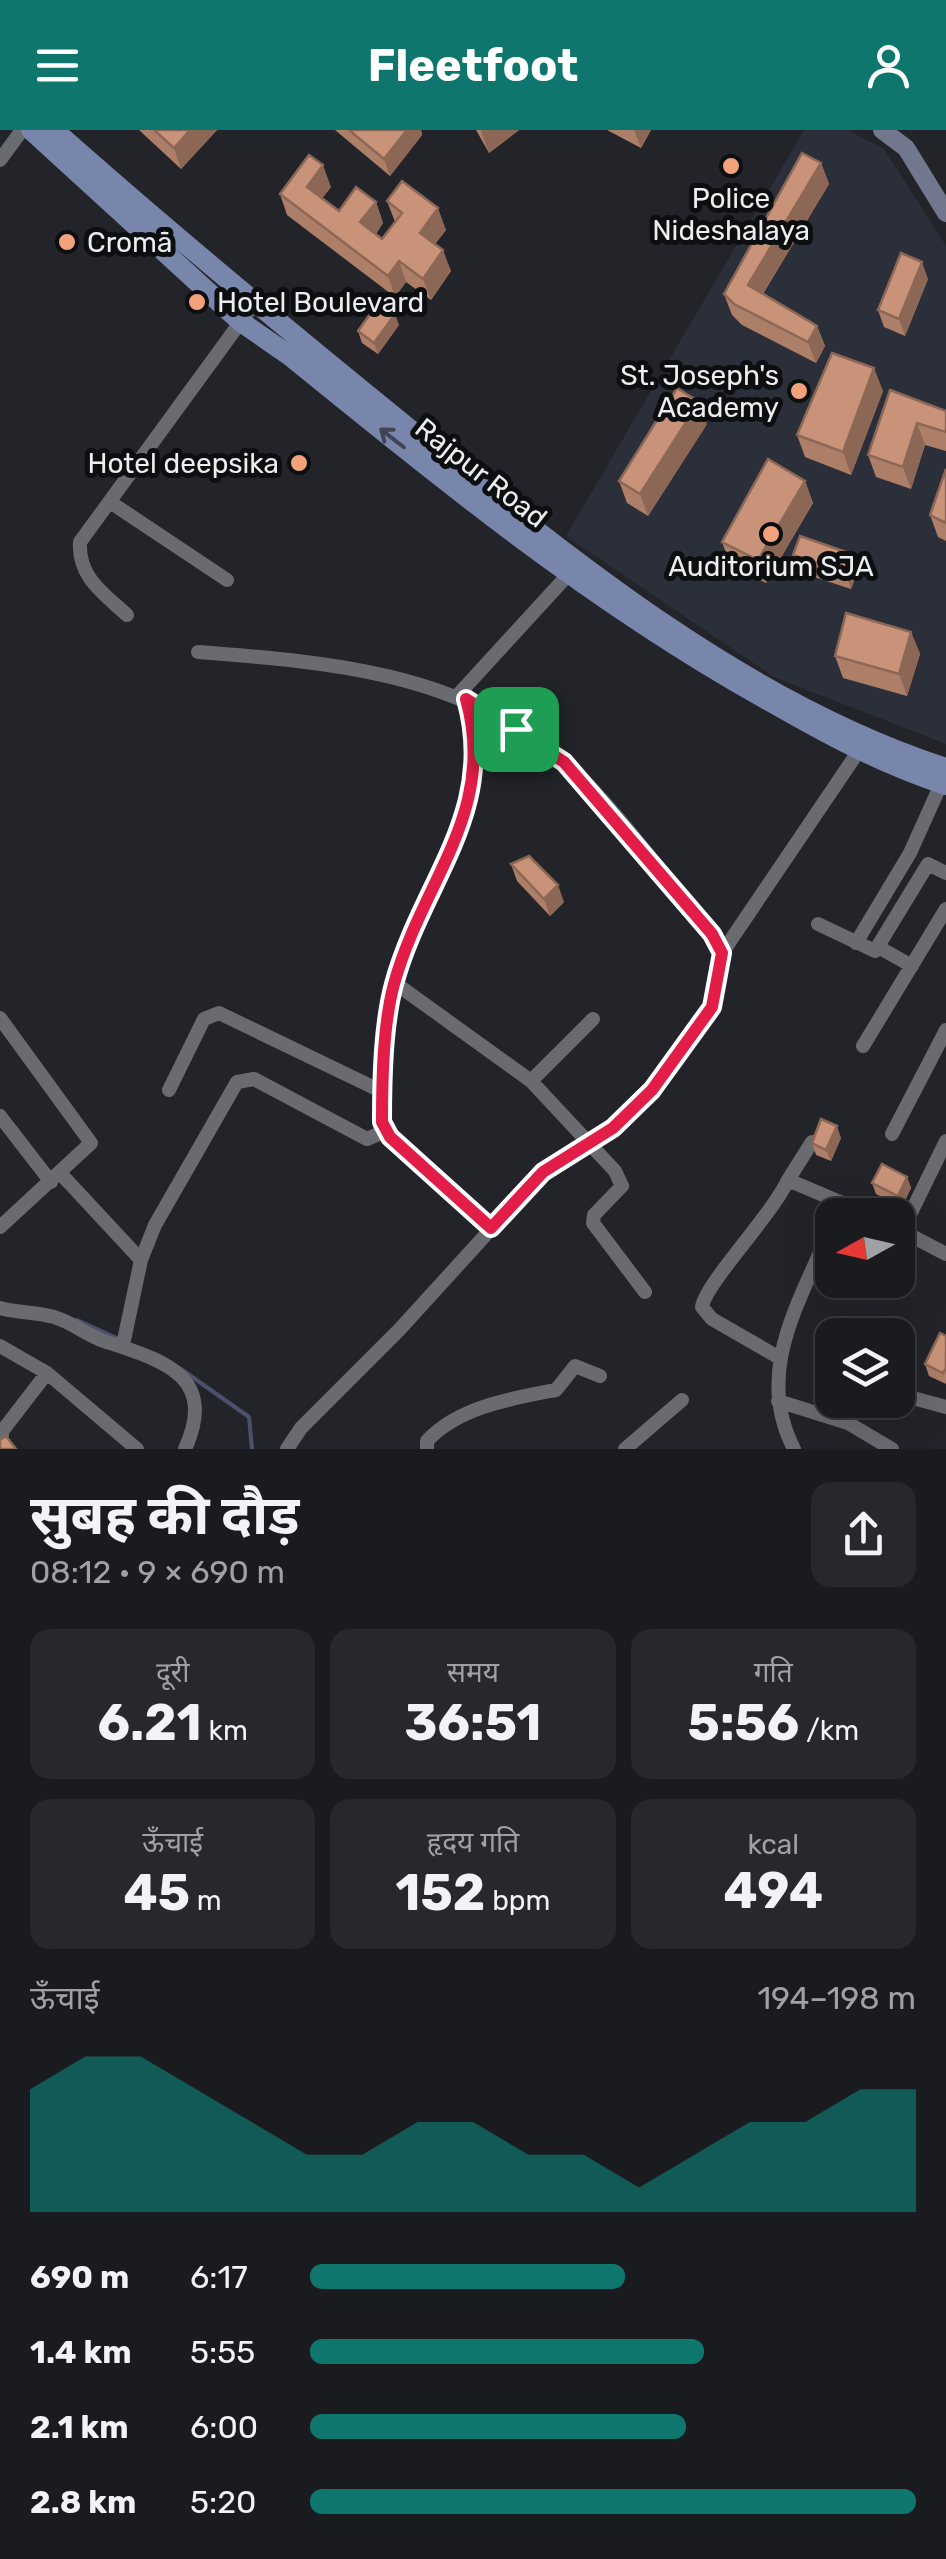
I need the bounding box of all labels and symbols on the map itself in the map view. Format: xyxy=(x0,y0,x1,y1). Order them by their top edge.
marker: Police Nideshalaya xyxy=(720,155,742,177)
place label: Police Nideshalaya xyxy=(652,182,810,247)
place label: Cromā xyxy=(87,226,172,259)
marker: Cromā xyxy=(56,231,78,253)
place label: Hotel Boulevard xyxy=(217,286,424,319)
marker: Hotel Boulevard xyxy=(186,291,208,313)
place label: St. Joseph's Academy xyxy=(620,359,779,424)
marker: St. Joseph's Academy xyxy=(788,380,810,402)
street label: Rajpur Road xyxy=(409,411,553,535)
one-way arrow xyxy=(379,428,406,449)
place label: Hotel deepsika xyxy=(87,447,279,480)
marker: Hotel deepsika xyxy=(288,452,310,474)
marker: Auditorium SJA xyxy=(760,523,782,545)
place label: Auditorium SJA xyxy=(668,550,874,583)
pin xyxy=(474,687,559,772)
north arrow xyxy=(815,1198,915,1298)

